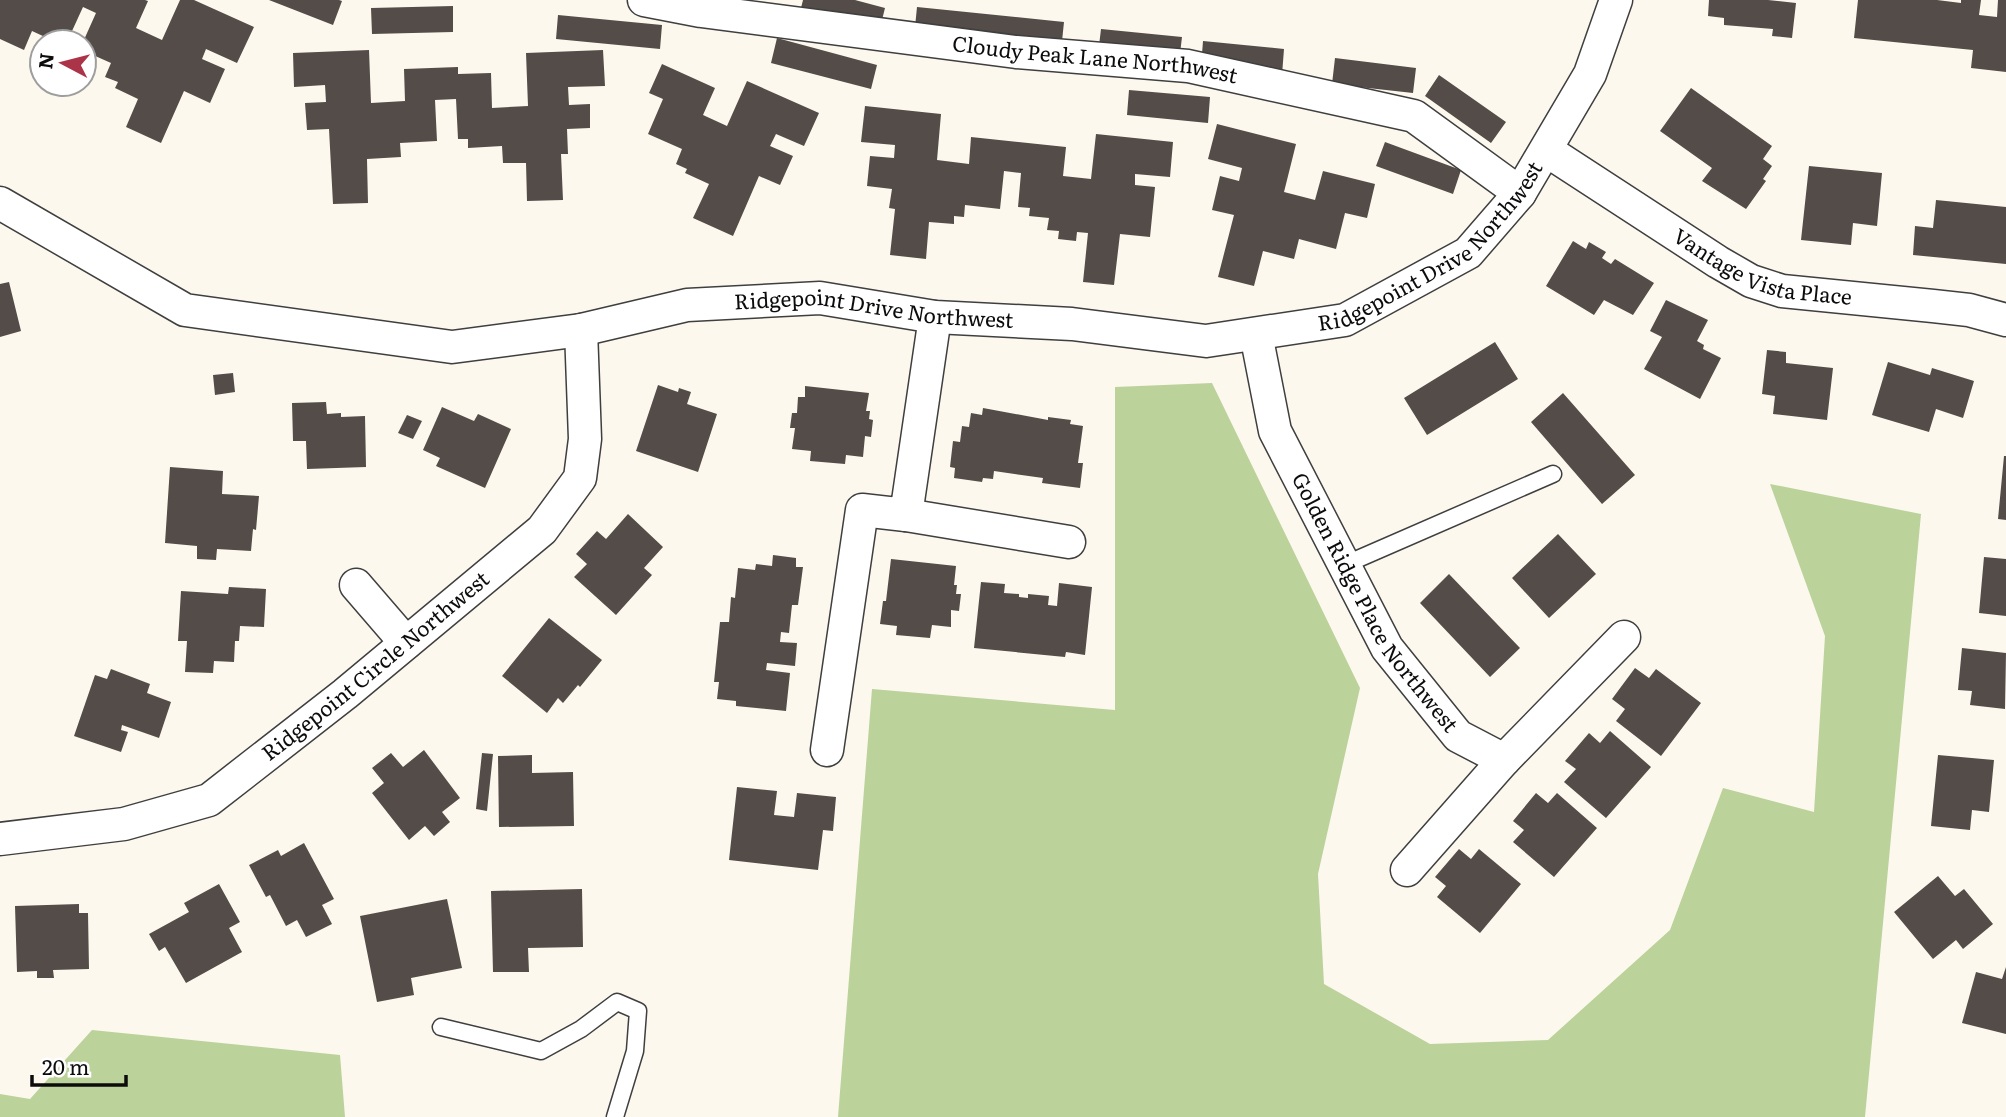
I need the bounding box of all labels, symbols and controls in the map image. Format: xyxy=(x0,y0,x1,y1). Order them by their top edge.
street label: Cloudy Peak Lane Northwest xyxy=(951,26,1241,90)
north arrow xyxy=(28,28,98,98)
text: N xyxy=(30,51,60,70)
street label: Ridgepoint Drive Northwest xyxy=(1315,154,1549,337)
street label: Vantage Vista Place xyxy=(1668,219,1854,311)
street label: Ridgepoint Drive Northwest xyxy=(733,280,1015,334)
street label: Golden Ridge Place Northwest xyxy=(1286,466,1467,738)
street label: Ridgepoint Circle Northwest xyxy=(254,562,495,767)
scale bar xyxy=(32,1044,126,1088)
text: 20 m xyxy=(42,1050,89,1081)

